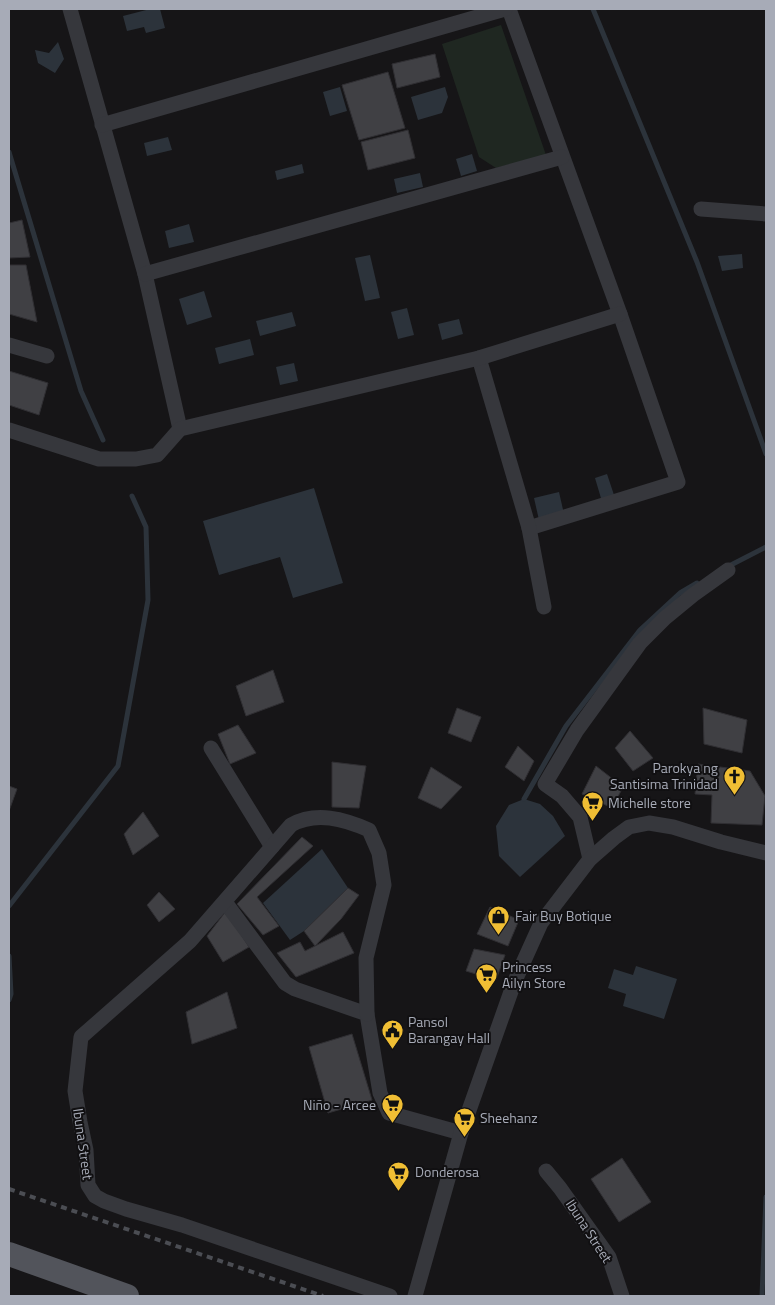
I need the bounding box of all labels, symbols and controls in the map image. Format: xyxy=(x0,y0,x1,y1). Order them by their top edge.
place label: Parokya ng Santisima Trinidad xyxy=(610,757,718,794)
church icon: Parokya ng Santisima Trinidad xyxy=(722,764,746,795)
supermarket icon: Michelle store xyxy=(580,791,604,822)
place label: Michelle store xyxy=(608,792,691,813)
shop icon: Fair Buy Botique xyxy=(487,904,511,935)
place label: Fair Buy Botique xyxy=(515,905,612,926)
place label: Princess Ailyn Store xyxy=(502,956,566,993)
supermarket icon: Princess Ailyn Store xyxy=(474,963,498,994)
place label: Pansol Barangay Hall xyxy=(408,1011,490,1048)
public building icon: Pansol Barangay Hall xyxy=(380,1018,404,1049)
supermarket icon: Niño - Arcee xyxy=(380,1093,404,1124)
place label: Niño - Arcee xyxy=(303,1094,376,1115)
supermarket icon: Sheehanz xyxy=(452,1106,476,1137)
street label: Ibuna Street xyxy=(68,1107,99,1181)
place label: Sheehanz xyxy=(480,1107,538,1128)
supermarket icon: Donderosa xyxy=(387,1160,411,1191)
place label: Donderosa xyxy=(415,1161,479,1182)
street label: Ibuna Street xyxy=(561,1195,618,1267)

